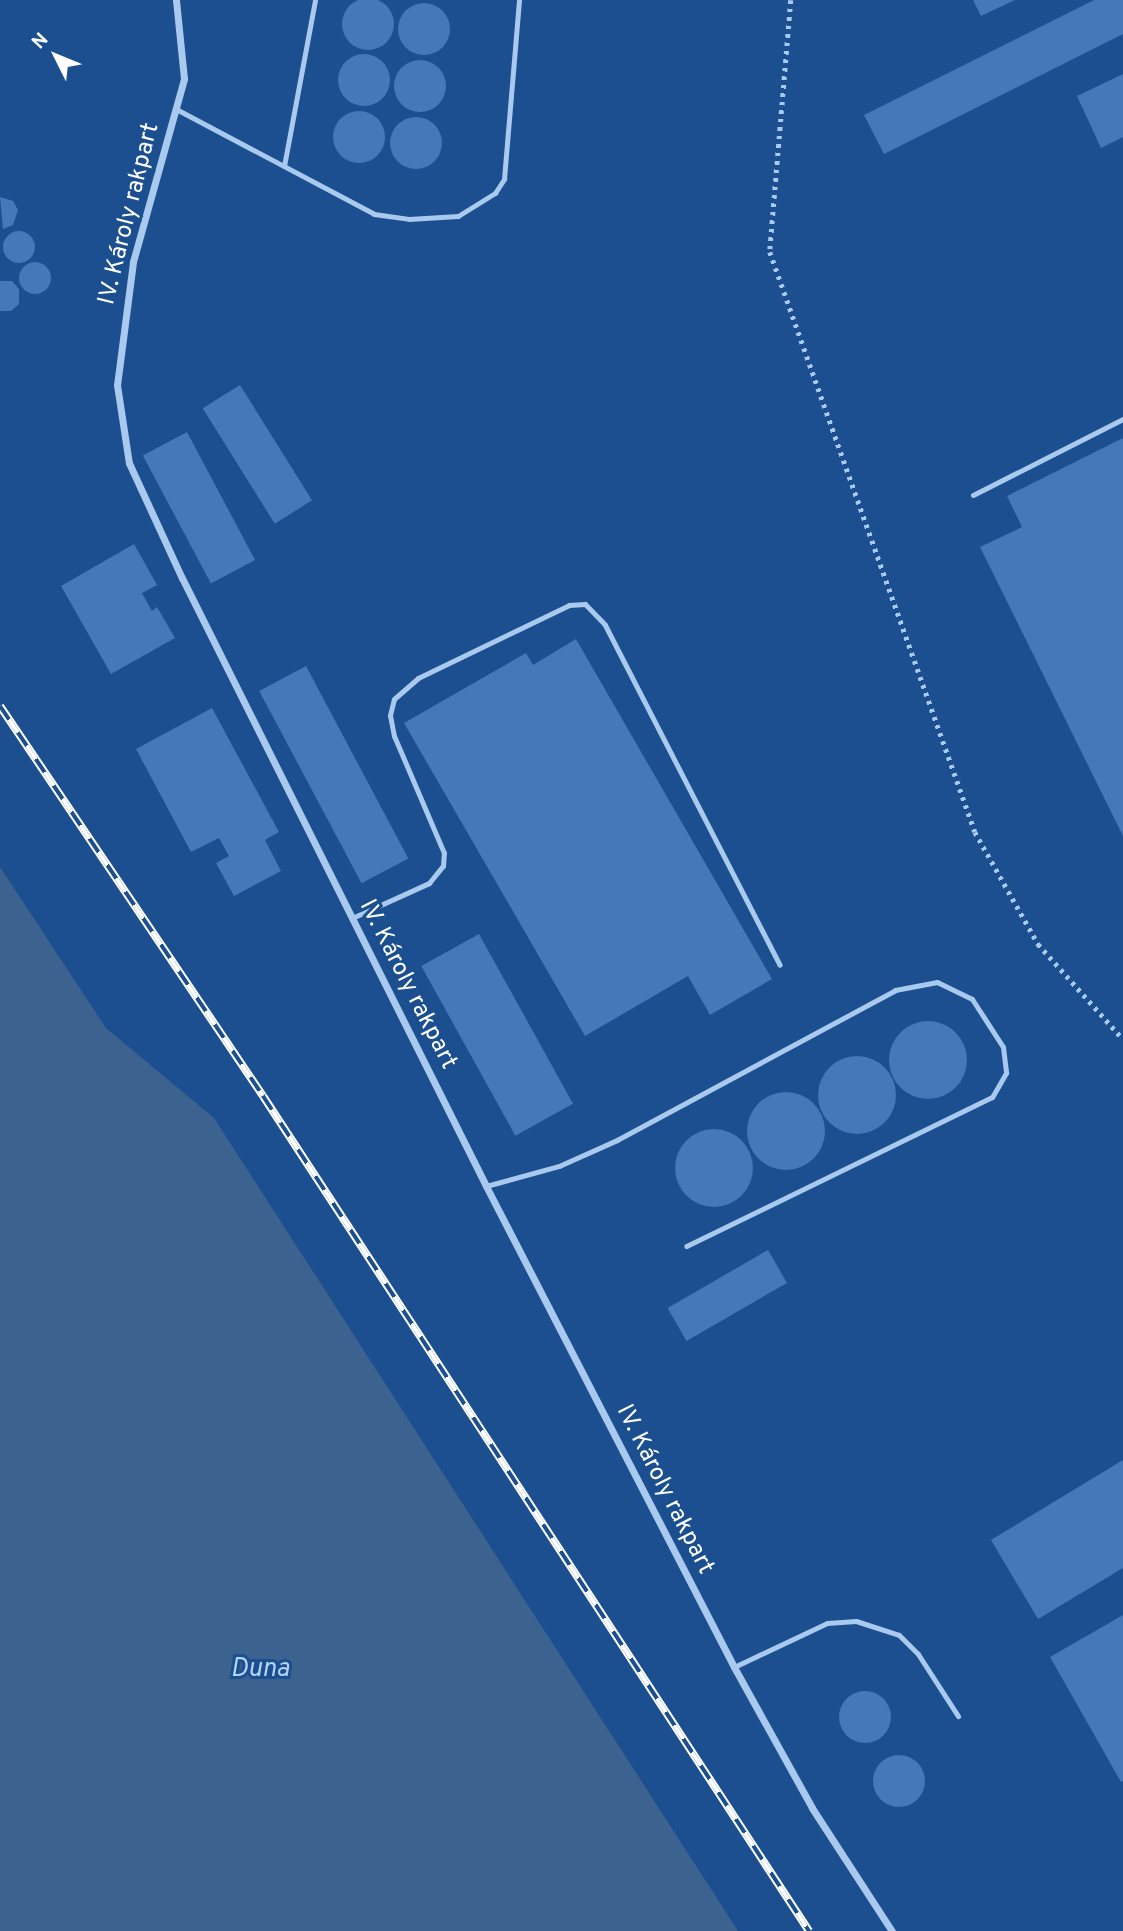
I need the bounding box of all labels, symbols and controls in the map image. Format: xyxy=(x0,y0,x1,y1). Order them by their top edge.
north arrow xyxy=(21,21,91,91)
text: N xyxy=(27,29,54,55)
street label: IV. Károly rakpart xyxy=(93,120,167,308)
street label: IV. Károly rakpart xyxy=(352,895,462,1075)
street label: IV. Károly rakpart xyxy=(609,1400,719,1580)
water label: Duna xyxy=(230,1654,290,1686)

